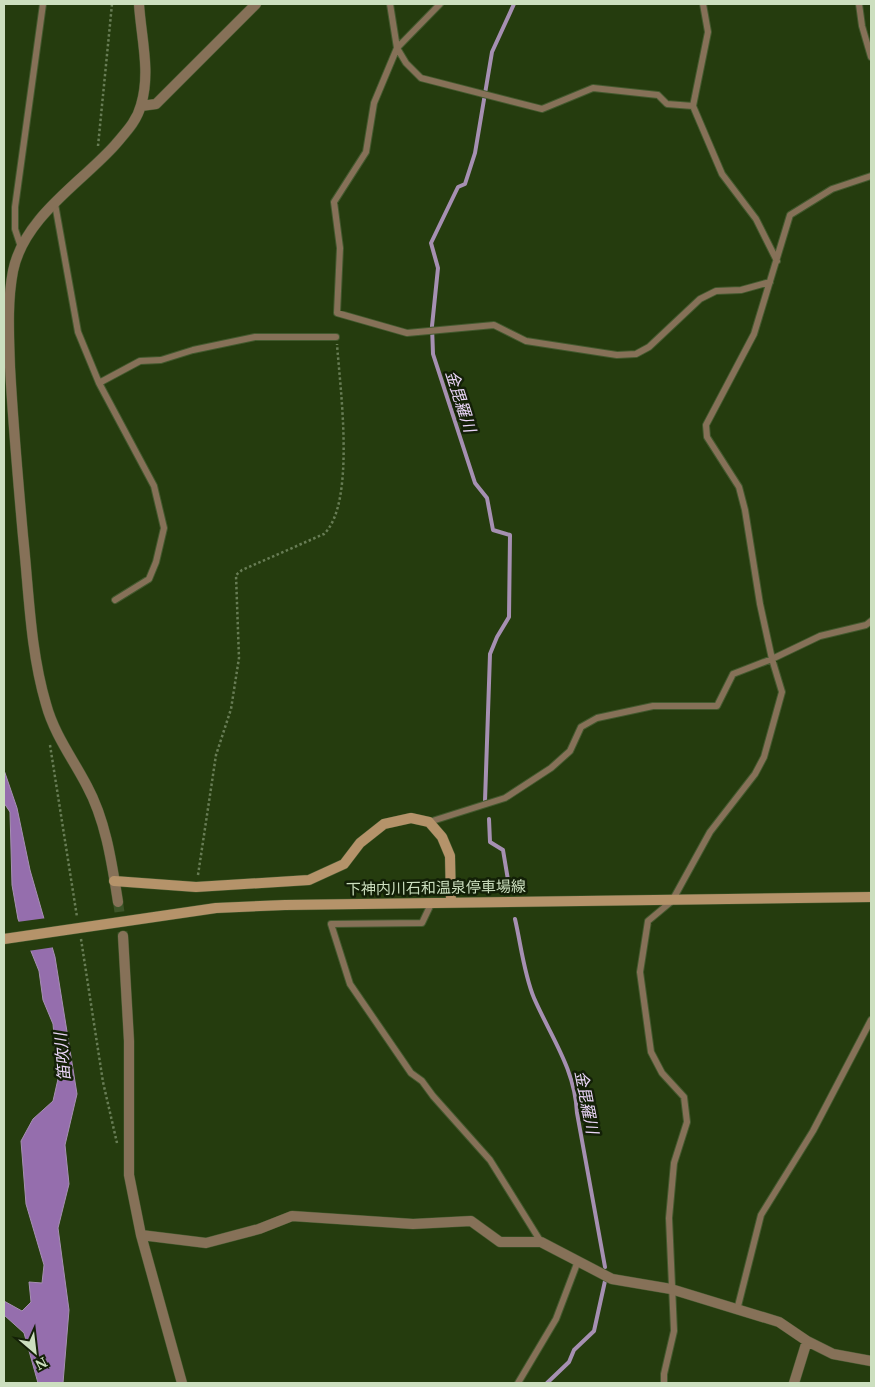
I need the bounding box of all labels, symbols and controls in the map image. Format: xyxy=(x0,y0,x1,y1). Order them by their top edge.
water label: 金毘羅川 xyxy=(441,367,482,437)
street label: 下神内川石和温泉停車場線 xyxy=(346,875,526,899)
water label: 笛吹川 xyxy=(49,1030,75,1082)
water label: 金毘羅川 xyxy=(570,1068,604,1137)
north arrow xyxy=(10,1327,60,1377)
text: N xyxy=(32,1353,51,1375)

